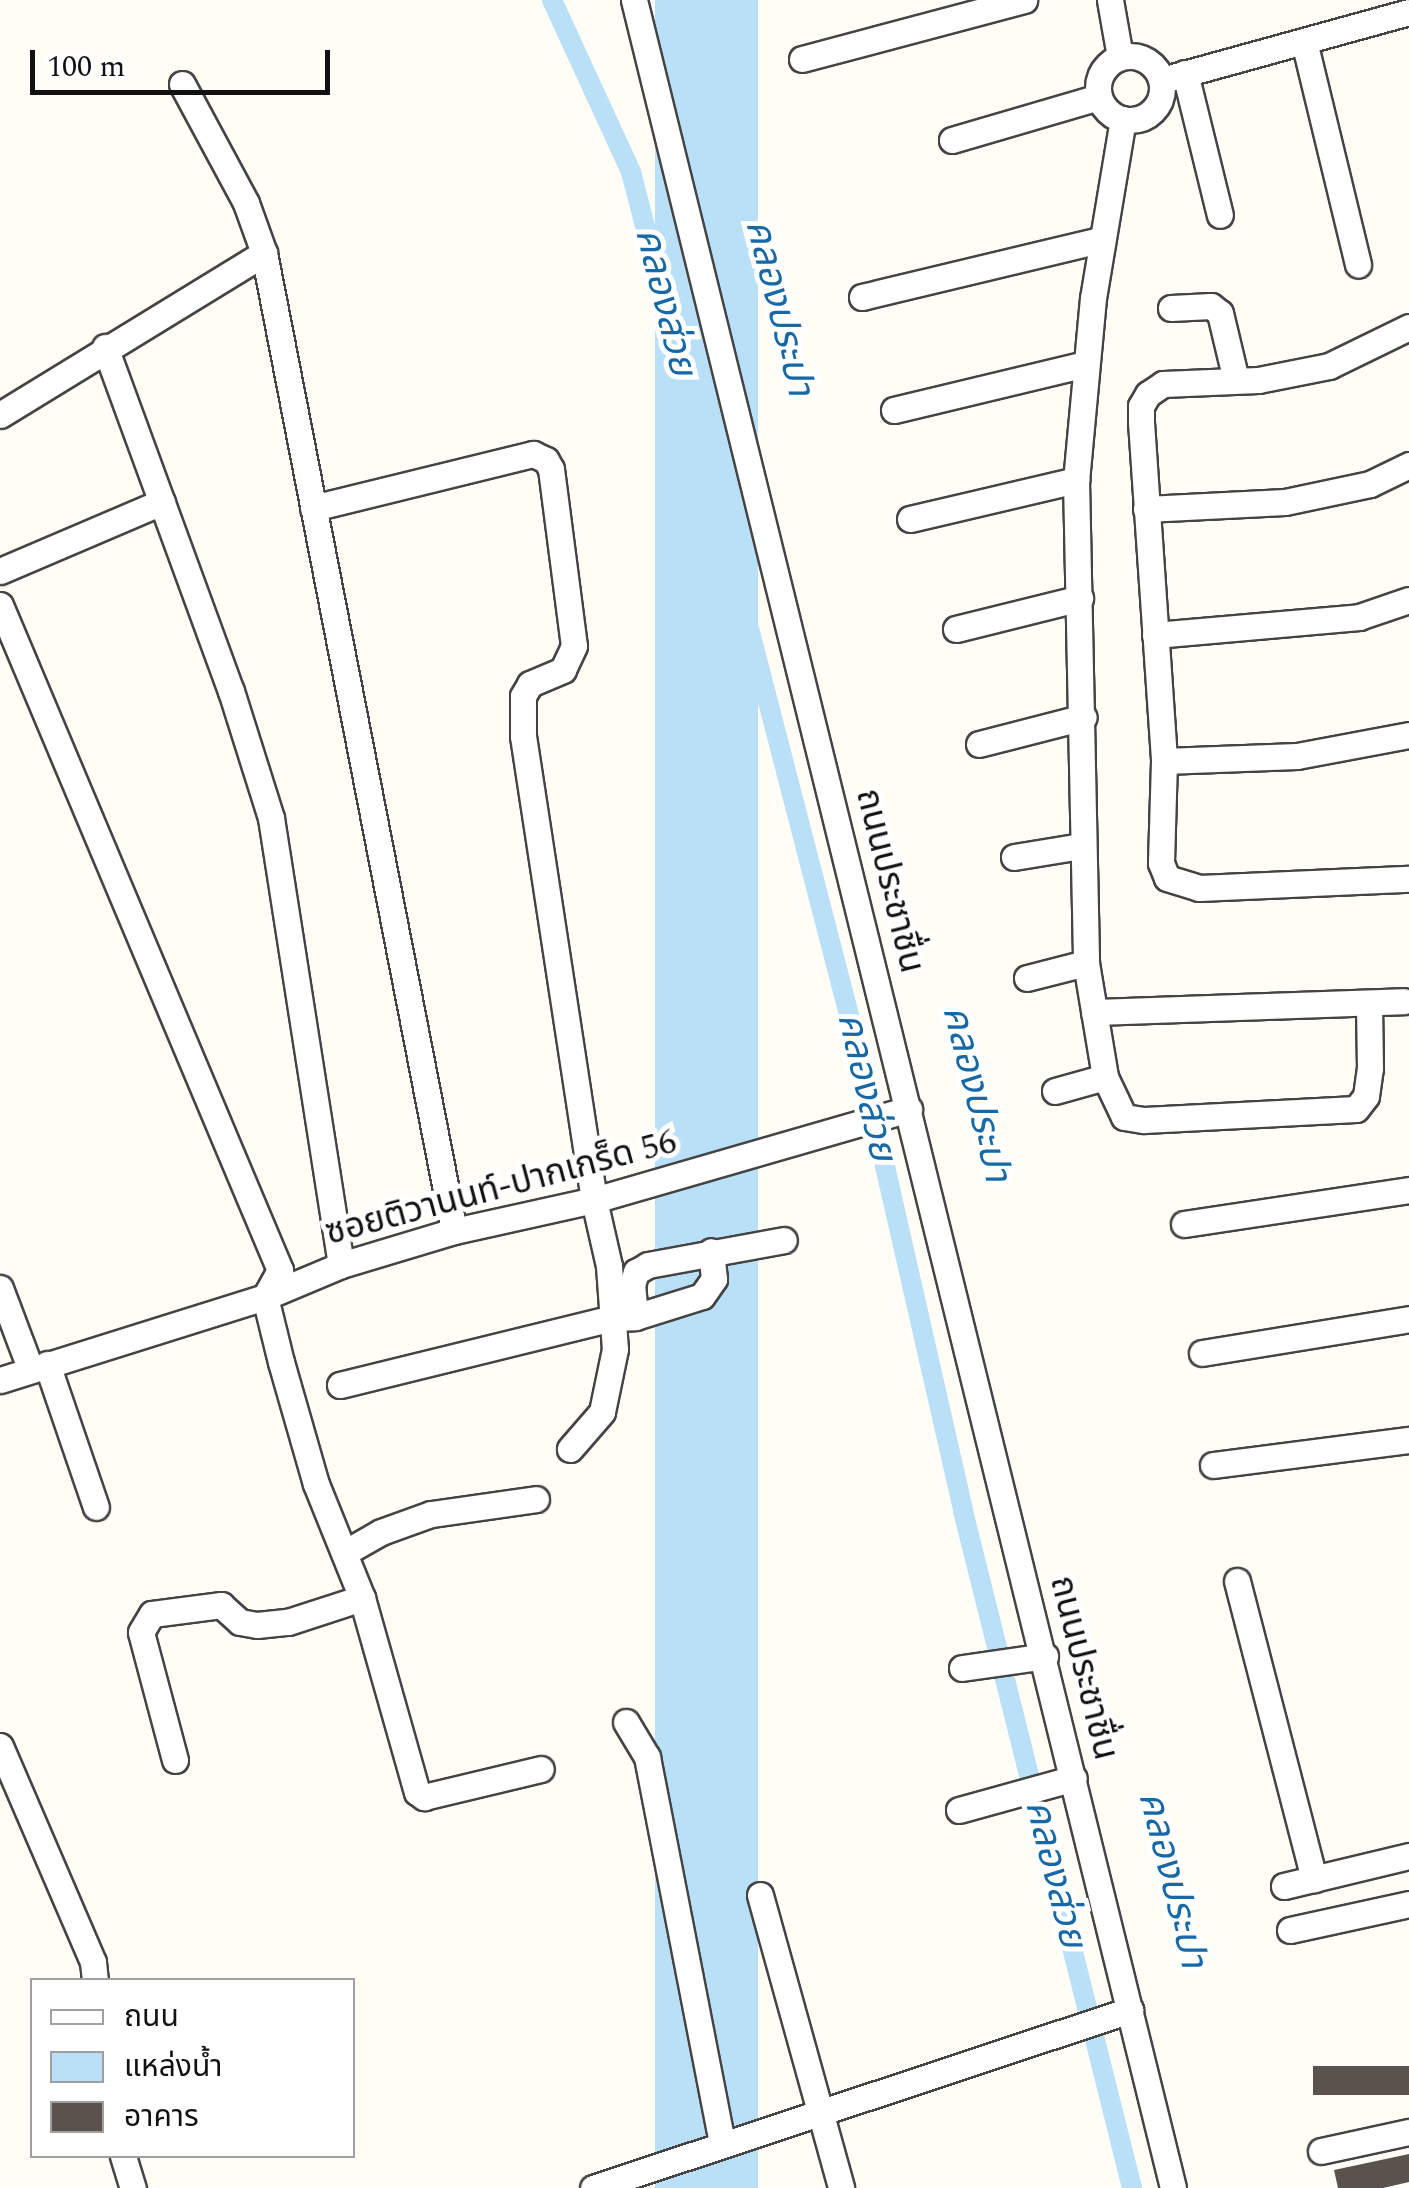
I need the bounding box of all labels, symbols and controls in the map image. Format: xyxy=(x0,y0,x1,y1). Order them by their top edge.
scale bar xyxy=(35,30,335,92)
text: 100 m xyxy=(47,44,125,90)
water label: คลองประปา xyxy=(734,215,822,401)
water label: คลองส่วย xyxy=(624,224,704,380)
street label: ถนนประชาชื่น xyxy=(846,785,932,977)
water label: คลองประปา xyxy=(931,1001,1019,1187)
water label: คลองส่วย xyxy=(826,1009,904,1165)
street label: ซอยติวานนท์-ปากเกร็ด 56 xyxy=(321,1121,681,1255)
street label: ถนนประชาชื่น xyxy=(1040,1572,1126,1764)
water label: คลองประปา xyxy=(1127,1787,1215,1973)
water label: คลองส่วย xyxy=(1014,1796,1094,1952)
legend xyxy=(30,1978,355,2158)
text: ถนน xyxy=(124,1994,179,2040)
text: แหล่งน้ำ xyxy=(124,2044,222,2090)
text: อาคาร xyxy=(124,2094,199,2140)

